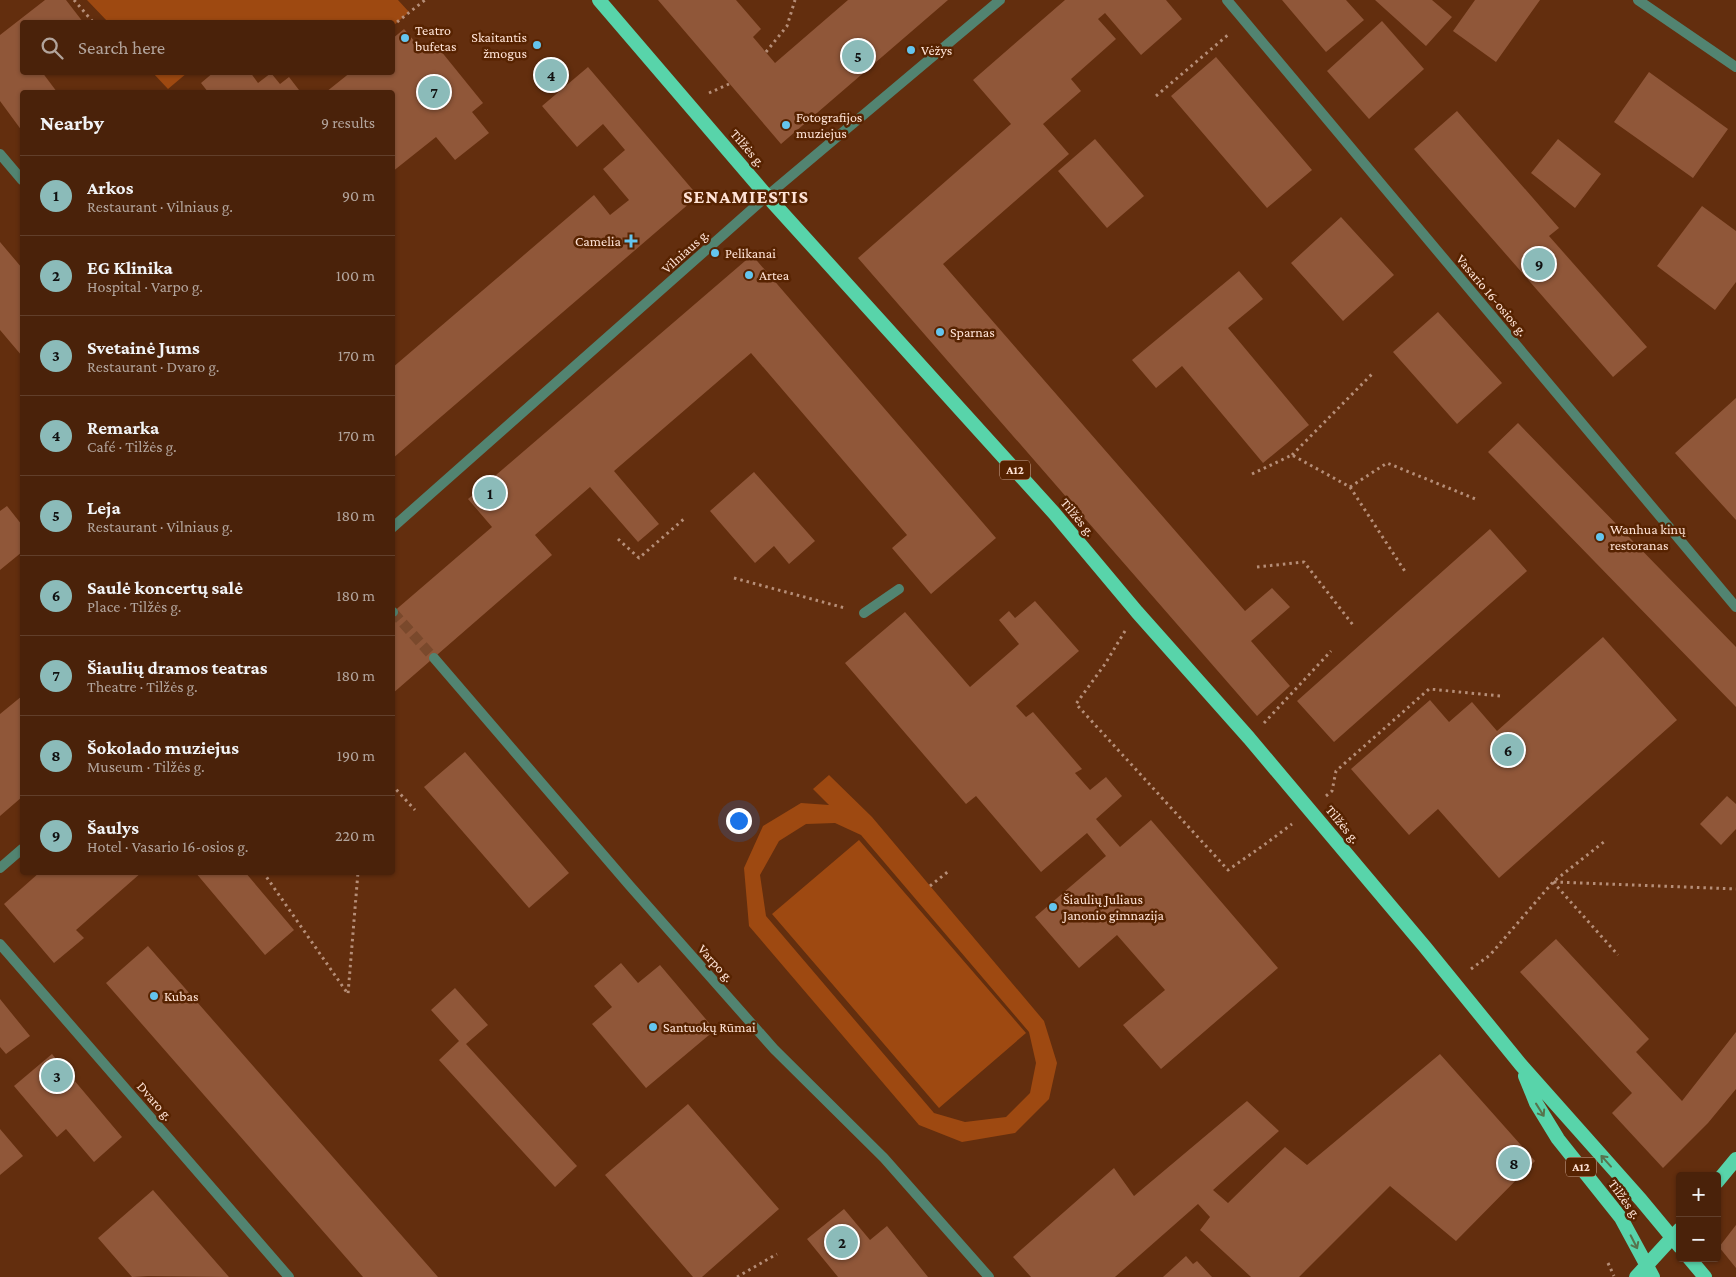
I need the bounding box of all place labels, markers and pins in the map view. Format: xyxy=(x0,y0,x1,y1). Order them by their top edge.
place label: Teatro bufetas xyxy=(415,22,456,54)
place label: Skaitantis žmogus xyxy=(471,29,527,61)
marker: Teatro bufetas xyxy=(399,32,411,44)
pin: 5 xyxy=(842,37,874,75)
marker: Skaitantis žmogus xyxy=(531,39,543,51)
place label: Vėžys xyxy=(921,42,952,58)
marker: Vėžys xyxy=(905,44,917,56)
pin: 4 xyxy=(535,56,567,94)
pin: 7 xyxy=(418,73,450,111)
place label: Fotografijos muziejus xyxy=(796,109,862,142)
marker: Fotografijos muziejus xyxy=(780,119,792,131)
place label: Camelia xyxy=(575,233,622,249)
marker: Camelia xyxy=(625,235,637,247)
place label: Pelikanai xyxy=(725,245,776,261)
pin: 9 xyxy=(1523,245,1555,283)
marker: Pelikanai xyxy=(709,247,721,259)
place label: Artea xyxy=(759,267,790,283)
marker: Artea xyxy=(743,269,755,281)
place label: Sparnas xyxy=(950,324,995,340)
marker: Sparnas xyxy=(934,326,946,338)
pin: 1 xyxy=(474,474,506,512)
place label: Wanhua kinų restoranas xyxy=(1610,521,1686,553)
marker: Wanhua kinų restoranas xyxy=(1594,531,1606,543)
pin: 6 xyxy=(1492,731,1524,769)
place label: Šiaulių Juliaus Janonio gimnazija xyxy=(1061,891,1165,924)
marker: Šiaulių Juliaus Janonio gimnazija xyxy=(1047,901,1059,913)
place label: Kubas xyxy=(164,988,198,1004)
marker: Kubas xyxy=(148,990,160,1002)
place label: Santuokų Rūmai xyxy=(663,1019,756,1035)
marker: Santuokų Rūmai xyxy=(647,1021,659,1033)
pin: 3 xyxy=(41,1057,73,1095)
pin: 8 xyxy=(1498,1144,1530,1182)
pin: 2 xyxy=(826,1223,858,1261)

